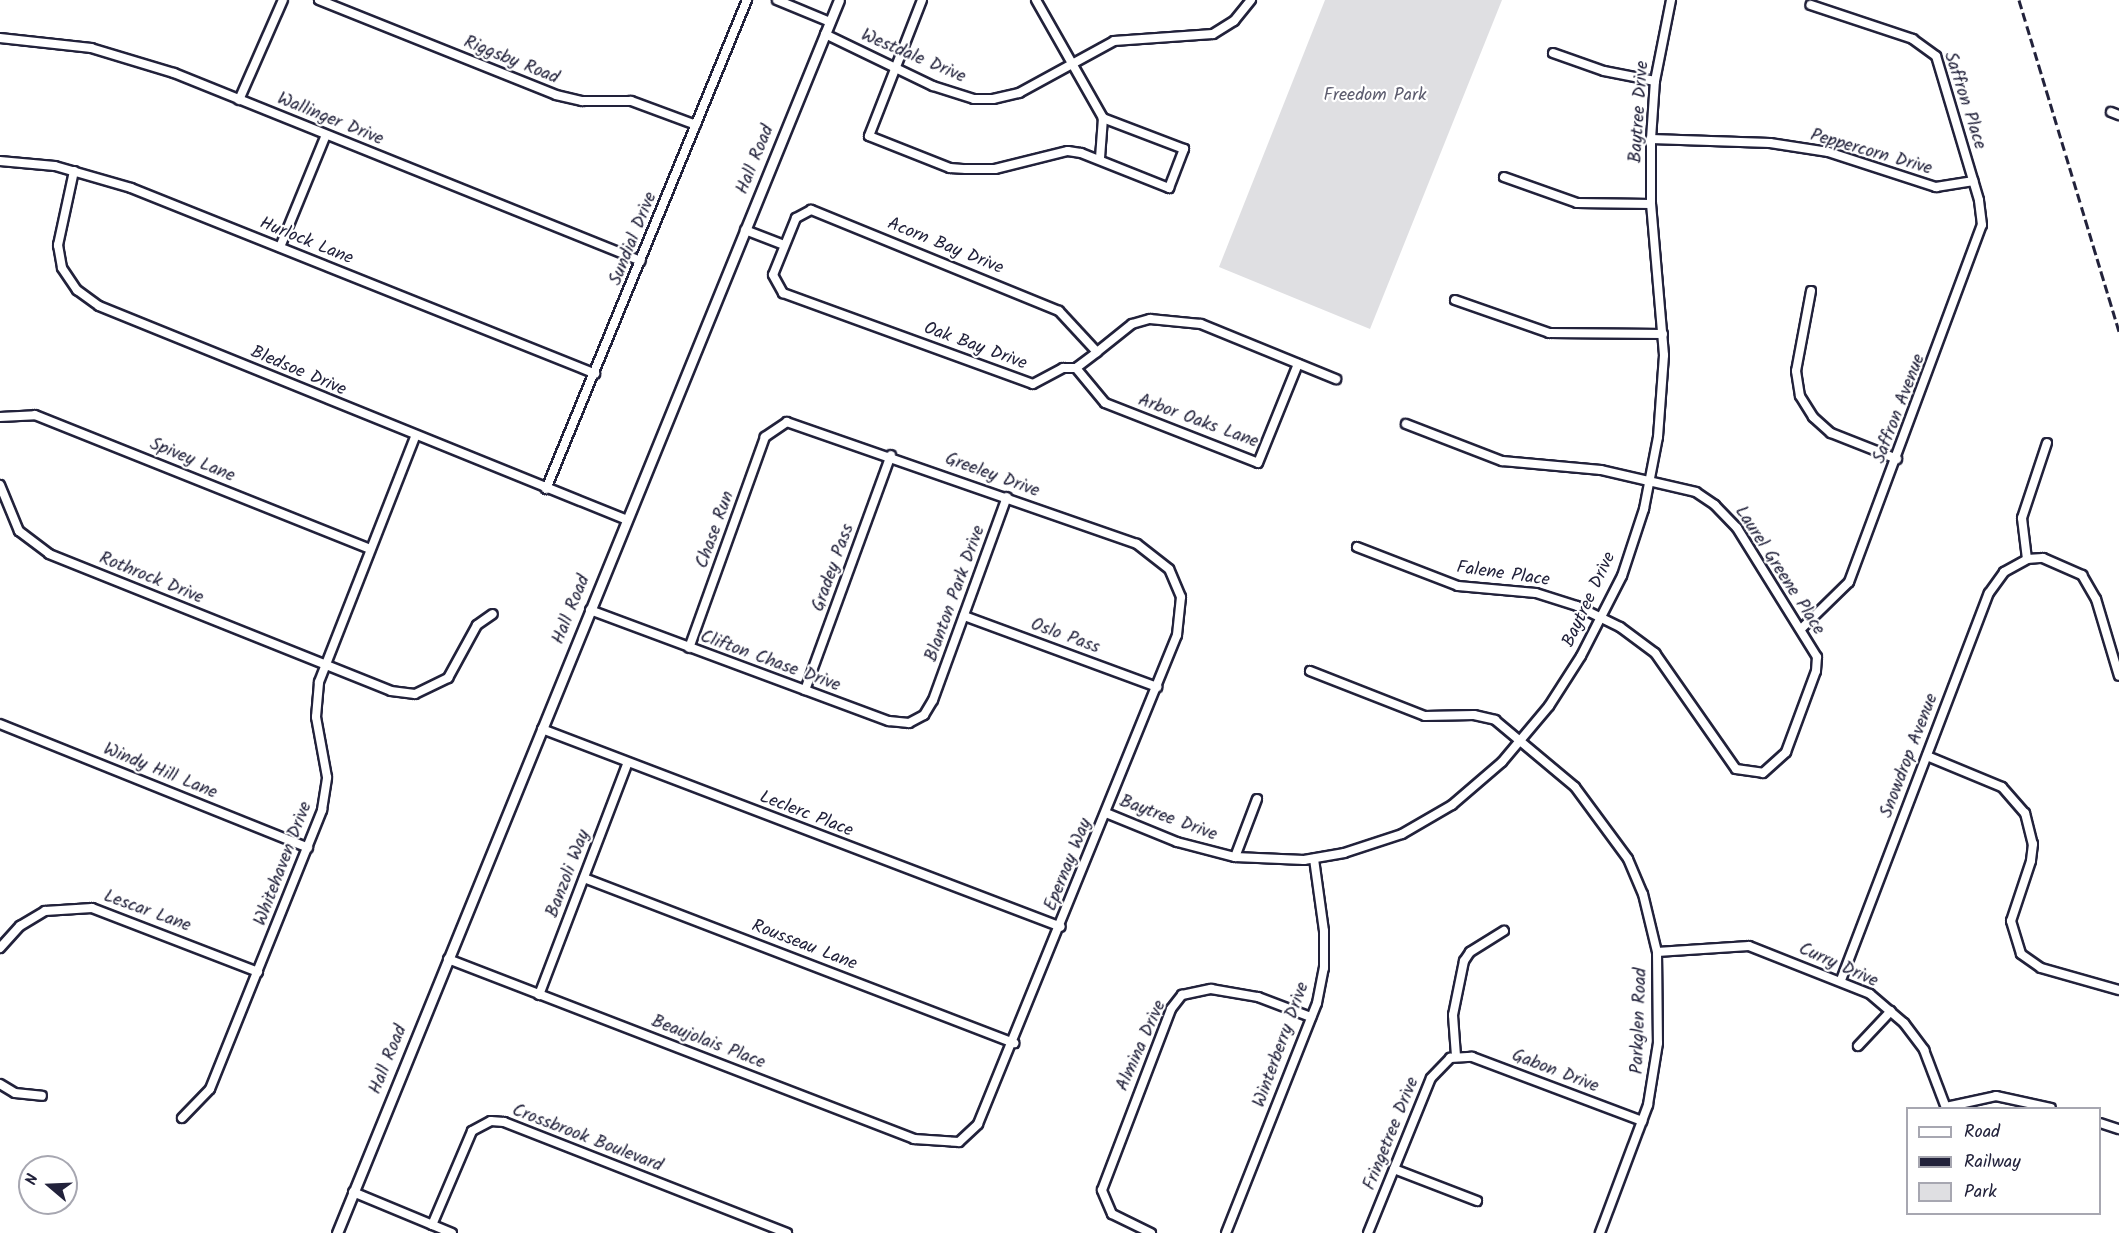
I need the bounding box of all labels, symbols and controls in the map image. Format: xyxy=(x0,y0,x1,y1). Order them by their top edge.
street label: Westdale Drive xyxy=(857,25,969,89)
street label: Riggsby Road xyxy=(460,32,562,90)
street label: Saffron Place xyxy=(1938,50,1990,152)
street label: Baytree Drive xyxy=(1626,60,1654,164)
park label: Freedom Park xyxy=(1324,85,1426,107)
street label: Wallinger Drive xyxy=(274,89,386,151)
street label: Hall Road xyxy=(732,122,780,198)
street label: Peppercorn Drive xyxy=(1808,125,1934,181)
street label: Sundial Drive xyxy=(606,189,662,289)
street label: Hurlock Lane xyxy=(256,213,356,271)
street label: Acorn Bay Drive xyxy=(884,214,1006,280)
street label: Oak Bay Drive xyxy=(920,318,1030,376)
street label: Bledsoe Drive xyxy=(247,342,349,402)
street label: Saffron Avenue xyxy=(1869,351,1931,467)
street label: Arbor Oaks Lane xyxy=(1135,390,1261,454)
street label: Spivey Lane xyxy=(146,434,238,488)
street label: Greeley Drive xyxy=(942,449,1042,503)
street label: Chase Run xyxy=(692,488,740,572)
street label: Laurel Greene Place xyxy=(1729,502,1829,640)
street label: Gradey Pass xyxy=(808,521,860,615)
street label: Blanton Park Drive xyxy=(921,523,991,665)
street label: Rothrock Drive xyxy=(96,548,206,610)
street label: Baytree Drive xyxy=(1559,549,1621,651)
street label: Falene Place xyxy=(1455,558,1551,592)
street label: Hall Road xyxy=(548,572,596,648)
street label: Oslo Pass xyxy=(1027,615,1103,659)
street label: Clifton Chase Drive xyxy=(697,627,843,697)
street label: Snowdrop Avenue xyxy=(1876,691,1944,821)
street label: Windy Hill Lane xyxy=(100,739,220,805)
street label: Leclerc Place xyxy=(756,787,856,843)
street label: Baytree Drive xyxy=(1116,791,1220,847)
street label: Whitehaven Drive xyxy=(250,799,318,929)
street label: Epernay Way xyxy=(1041,816,1097,914)
street label: Banzoli Way xyxy=(542,827,596,921)
street label: Lescar Lane xyxy=(100,886,194,938)
street label: Rousseau Lane xyxy=(748,916,860,976)
street label: Curry Drive xyxy=(1795,939,1881,993)
street label: Parkglen Road xyxy=(1627,967,1653,1075)
street label: Winterberry Drive xyxy=(1249,979,1315,1111)
street label: Almina Drive xyxy=(1112,997,1172,1095)
street label: Beaujolais Place xyxy=(648,1011,768,1075)
street label: Hall Road xyxy=(365,1022,413,1098)
street label: Gabon Drive xyxy=(1508,1046,1602,1098)
street label: Fringetree Drive xyxy=(1360,1074,1424,1194)
street label: Crossbrook Boulevard xyxy=(509,1100,665,1178)
legend xyxy=(1906,1107,2101,1215)
text: Road xyxy=(1964,1118,2000,1147)
text: Railway xyxy=(1964,1148,2021,1177)
north arrow xyxy=(18,1155,78,1215)
text: N xyxy=(19,1171,46,1188)
text: Park xyxy=(1964,1178,1997,1207)

